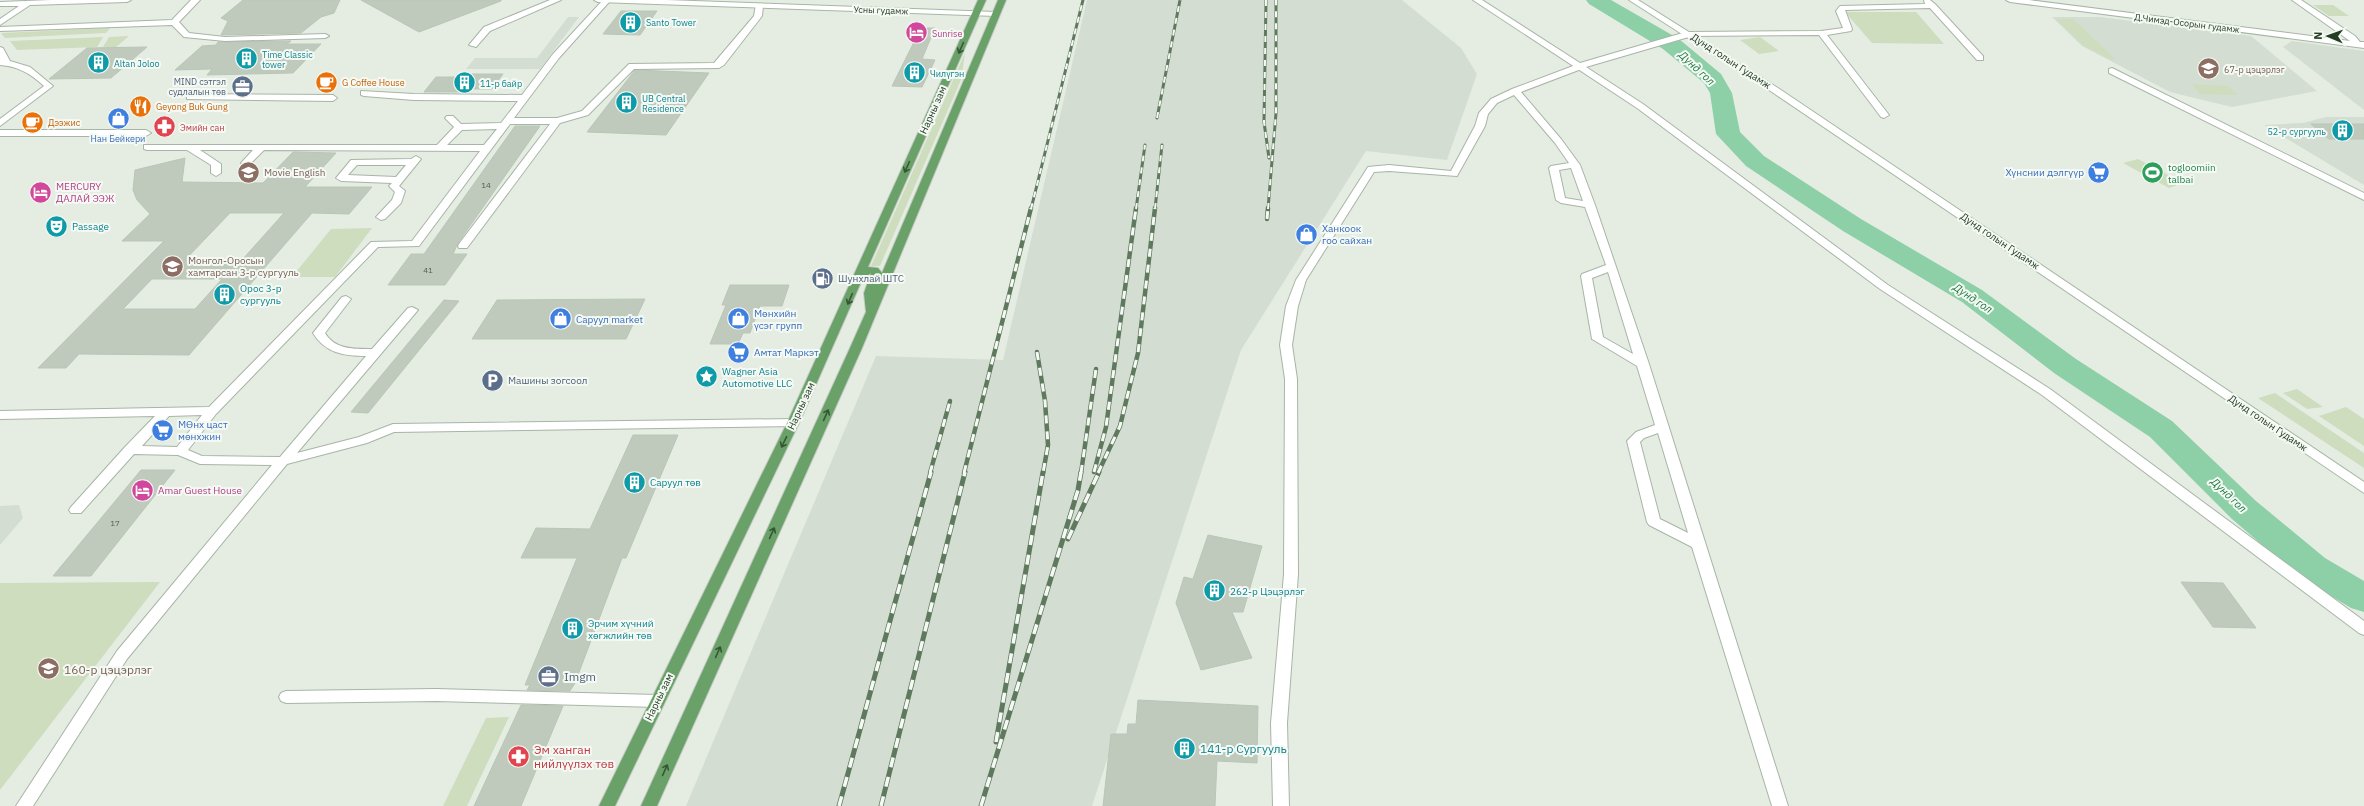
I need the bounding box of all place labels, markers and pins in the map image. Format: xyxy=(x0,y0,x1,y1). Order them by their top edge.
building icon: Santo Tower xyxy=(618,9,644,35)
place label: Santo Tower xyxy=(646,17,697,28)
hotel icon: Sunrise xyxy=(903,20,929,46)
place label: Sunrise xyxy=(932,28,962,39)
building icon: Time Classic tower xyxy=(234,46,260,72)
place label: Time Classic tower xyxy=(262,49,313,70)
building icon: Altan Joloo xyxy=(86,50,112,76)
school or university icon: 67-р цэцэрлэг xyxy=(2195,56,2221,82)
place label: Altan Joloo xyxy=(114,58,160,69)
building icon: Чилүгэн xyxy=(901,60,927,86)
place label: 67-р цэцэрлэг xyxy=(2224,64,2285,75)
place label: Чилүгэн xyxy=(930,68,964,79)
cafe icon: G Coffee House xyxy=(313,69,339,95)
building icon: 11-р байр xyxy=(451,70,477,96)
office icon: MIND сэтгэл судлалын төв xyxy=(229,73,255,99)
place label: MIND сэтгэл судлалын төв xyxy=(169,76,226,97)
place label: G Coffee House xyxy=(342,77,405,88)
place label: 11-р байр xyxy=(480,78,522,89)
building icon: UB Central Residence xyxy=(614,90,640,116)
restaurant icon: Geyong Buk Gung xyxy=(128,93,154,119)
place label: UB Central Residence xyxy=(642,93,686,114)
place label: Geyong Buk Gung xyxy=(156,101,228,112)
shop icon: Нан Бейкери xyxy=(105,106,131,132)
cafe icon: Дээжис xyxy=(19,109,45,135)
pharmacy icon: Эмийн сан xyxy=(152,114,178,140)
place label: Дээжис xyxy=(48,117,81,128)
building icon: 52-р сургууль xyxy=(2329,118,2355,144)
place label: Эмийн сан xyxy=(180,122,225,133)
place label: 52-р сургууль xyxy=(2267,126,2326,137)
place label: Нан Бейкери xyxy=(91,133,145,144)
school or university icon: Movie English xyxy=(236,159,262,185)
supermarket icon: Хүнснии дэлгүүр xyxy=(2086,159,2112,185)
sports icon: togloomiin talbai xyxy=(2140,160,2166,186)
place label: togloomiin talbai xyxy=(2168,161,2216,186)
place label: Movie English xyxy=(264,166,325,179)
place label: Хүнснии дэлгүүр xyxy=(2005,166,2084,179)
hotel icon: MERCURY ДАЛАЙ ЭЭЖ xyxy=(28,179,54,205)
place label: MERCURY ДАЛАЙ ЭЭЖ xyxy=(56,180,115,205)
theatre icon: Passage xyxy=(43,213,69,239)
place label: Passage xyxy=(72,220,110,233)
shop icon: Ханкоок гоо сайхан xyxy=(1294,221,1320,247)
place label: Ханкоок гоо сайхан xyxy=(1322,222,1372,247)
school or university icon: Монгол-Оросын хамтарсан 3-р сургууль xyxy=(160,253,186,279)
place label: Монгол-Оросын хамтарсан 3-р сургууль xyxy=(188,254,299,279)
fuel station icon: Шунхлай ШТС xyxy=(809,265,835,291)
place label: Шунхлай ШТС xyxy=(838,272,904,285)
building icon: Орос 3-р сургууль xyxy=(212,281,238,307)
place label: Орос 3-р сургууль xyxy=(240,282,282,307)
shop icon: Саруул market xyxy=(547,306,573,332)
shop icon: Мөнхийн үсэг групп xyxy=(725,306,751,332)
place label: Мөнхийн үсэг групп xyxy=(754,307,802,332)
place label: Саруул market xyxy=(576,313,643,326)
supermarket icon: Амтат Маркэт xyxy=(725,339,751,365)
place label: Амтат Маркэт xyxy=(754,346,819,359)
place icon: Wagner Asia Automotive LLC xyxy=(693,364,719,390)
place label: Wagner Asia Automotive LLC xyxy=(722,365,792,390)
parking icon: Машины зогсоол xyxy=(480,367,506,393)
place label: Машины зогсоол xyxy=(508,374,587,387)
supermarket icon: МӨнх цаст мөнхжин xyxy=(150,417,176,443)
place label: МӨнх цаст мөнхжин xyxy=(178,418,228,443)
building icon: Саруул төв xyxy=(622,469,648,495)
place label: Саруул төв xyxy=(650,476,701,489)
hotel icon: Amar Guest House xyxy=(130,477,156,503)
place label: Amar Guest House xyxy=(158,484,243,497)
building icon: 262-р Цэцэрлэг xyxy=(1201,578,1227,604)
place label: 262-р Цэцэрлэг xyxy=(1230,585,1305,598)
building icon: Эрчим хүчний хөгжлийн төв xyxy=(559,616,585,642)
place label: Эрчим хүчний хөгжлийн төв xyxy=(588,617,654,642)
school or university icon: 160-р цэцэрлэг xyxy=(35,656,61,682)
place label: 160-р цэцэрлэг xyxy=(64,662,152,677)
office icon: Imgm xyxy=(535,663,561,689)
place label: Imgm xyxy=(564,669,596,684)
building icon: 141-р Сургууль xyxy=(1171,735,1197,761)
place label: 141-р Сургууль xyxy=(1200,741,1287,756)
place label: Эм ханган нийлүүлэх төв xyxy=(534,742,614,771)
pharmacy icon: Эм ханган нийлүүлэх төв xyxy=(506,743,532,769)

